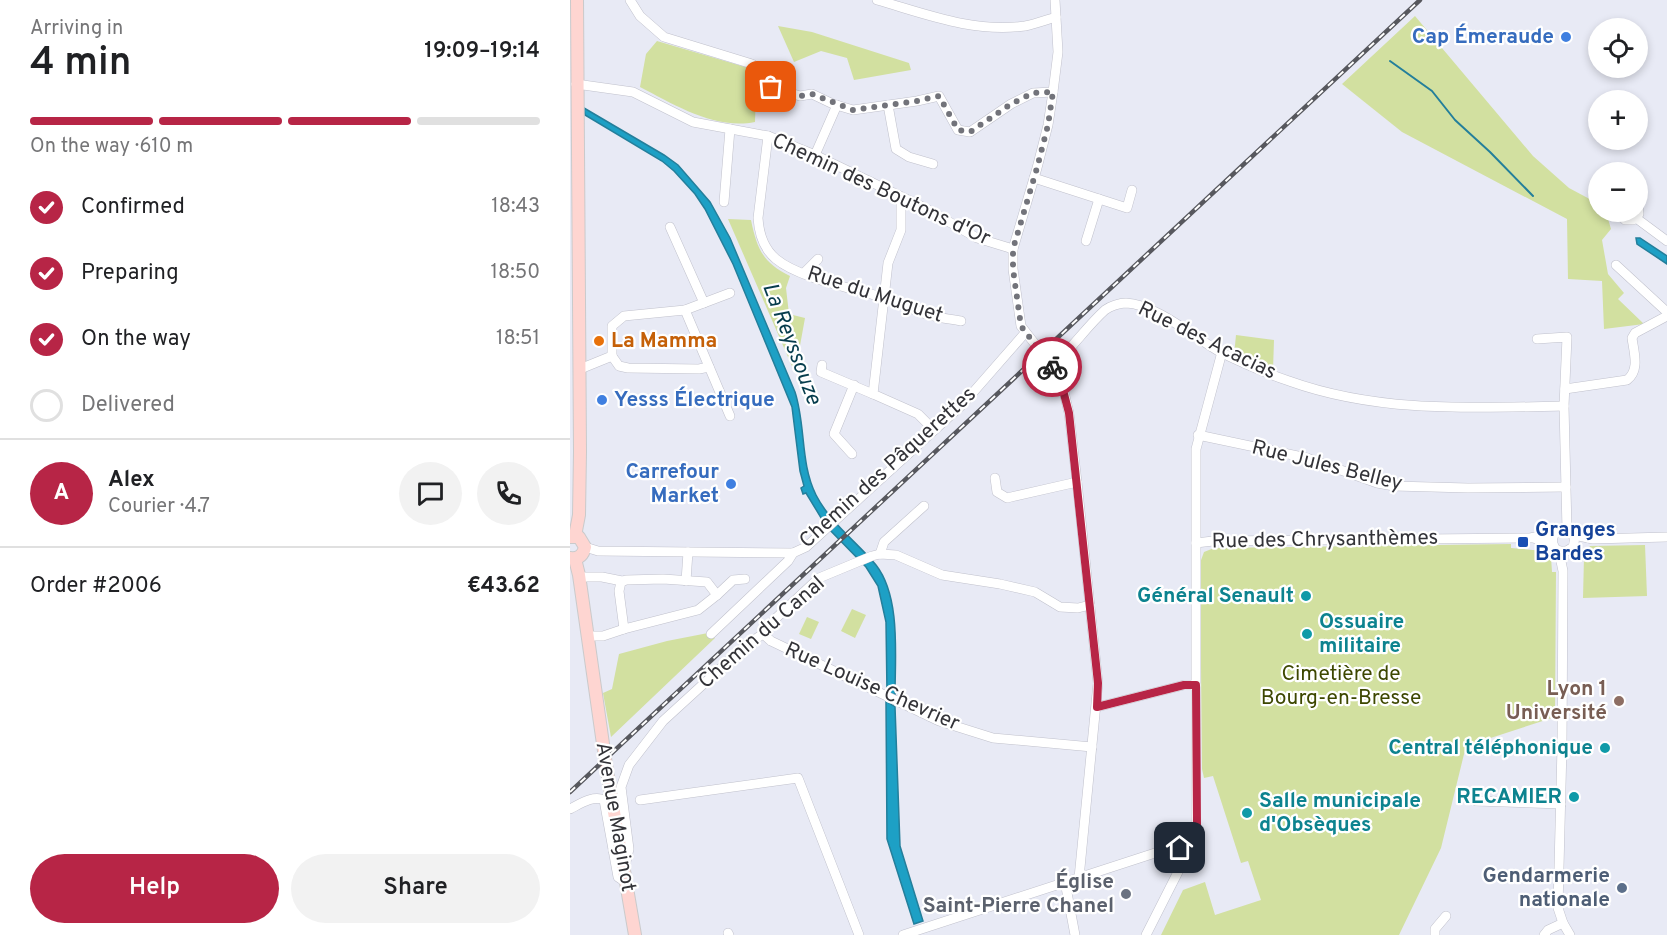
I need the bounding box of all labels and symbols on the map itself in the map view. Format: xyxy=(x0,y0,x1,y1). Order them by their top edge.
place label: Cap Émeraude xyxy=(1412,23,1554,51)
marker: Cap Émeraude xyxy=(1559,30,1573,44)
pin xyxy=(745,61,796,112)
street label: Chemin des Boutons d'Or xyxy=(767,127,995,253)
street label: Rue du Muguet xyxy=(804,260,946,330)
water label: La Reyssouze xyxy=(755,279,827,409)
street label: Rue des Acacias xyxy=(1133,296,1281,386)
place label: La Mamma xyxy=(611,328,717,355)
marker: La Mamma xyxy=(592,334,606,348)
courier xyxy=(1022,337,1082,397)
street label: Chemin des Pâquerettes xyxy=(794,381,982,555)
place label: Yesss Électrique xyxy=(614,386,775,414)
marker: Yesss Électrique xyxy=(595,393,609,407)
street label: Rue Jules Belley xyxy=(1249,434,1405,498)
place label: Carrefour Market xyxy=(625,459,719,510)
marker: Carrefour Market xyxy=(724,477,738,491)
place label: Granges Bardes xyxy=(1535,517,1616,568)
street label: Rue des Chrysanthèmes xyxy=(1211,525,1439,555)
marker: Granges Bardes xyxy=(1516,535,1530,549)
street label: Chemin du Canal xyxy=(693,571,831,695)
place label: Général Senault xyxy=(1137,583,1294,610)
marker: Général Senault xyxy=(1299,589,1313,603)
place label: Ossuaire militaire xyxy=(1319,609,1404,660)
marker: Ossuaire militaire xyxy=(1300,627,1314,641)
street label: Rue Louise Chevrier xyxy=(780,636,964,738)
park label: Cimetière de Bourg-en-Bresse xyxy=(1261,661,1421,712)
place label: Lyon 1 Université xyxy=(1506,676,1607,727)
marker: Lyon 1 Université xyxy=(1612,694,1626,708)
place label: Central téléphonique xyxy=(1388,735,1593,762)
street label: Avenue Maginot xyxy=(589,740,641,894)
marker: Central téléphonique xyxy=(1598,741,1612,755)
place label: RECAMIER xyxy=(1456,784,1562,811)
place label: Salle municipale d'Obsèques xyxy=(1259,788,1421,839)
marker: RECAMIER xyxy=(1567,790,1581,804)
marker: Salle municipale d'Obsèques xyxy=(1240,806,1254,820)
pin xyxy=(1154,822,1205,873)
place label: Gendarmerie nationale xyxy=(1482,863,1610,914)
place label: Église Saint-Pierre Chanel xyxy=(923,868,1114,920)
marker: Gendarmerie nationale xyxy=(1615,881,1629,895)
marker: Église Saint-Pierre Chanel xyxy=(1119,887,1133,901)

